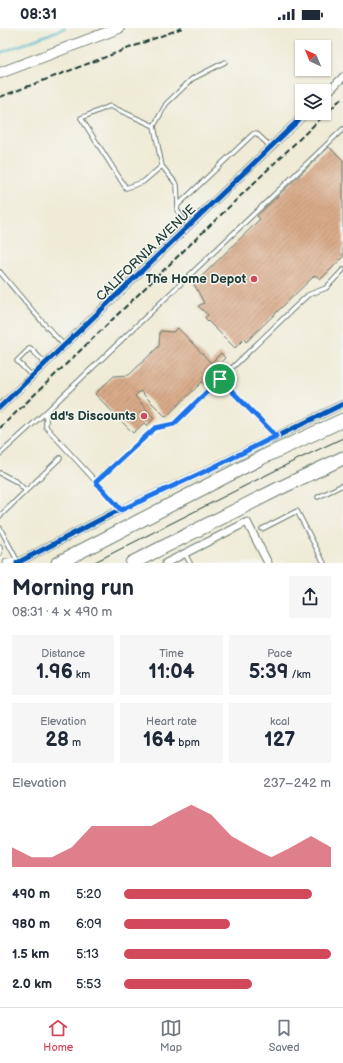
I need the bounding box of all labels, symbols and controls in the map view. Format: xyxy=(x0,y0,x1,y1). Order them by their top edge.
text: 08:31 xyxy=(20,5,57,24)
north arrow xyxy=(295,40,331,76)
map controls xyxy=(295,40,331,120)
button: layers xyxy=(295,84,331,120)
street label: CALIFORNIA AVENUE xyxy=(93,201,199,305)
place label: The Home Depot xyxy=(146,271,247,287)
marker: The Home Depot xyxy=(249,274,259,284)
pin xyxy=(203,362,237,396)
icon: arrive xyxy=(209,368,231,390)
place label: dd's Discounts xyxy=(50,408,136,424)
marker: dd's Discounts xyxy=(139,411,149,421)
text: Morning run xyxy=(12,575,134,602)
button: share xyxy=(289,576,331,618)
text: 08:31 · 4 × 490 m xyxy=(12,604,112,620)
text: Distance xyxy=(41,647,85,660)
text: Time xyxy=(159,647,184,660)
text: Pace xyxy=(267,647,292,660)
text: 1.96 xyxy=(36,660,73,684)
text: 11:04 xyxy=(149,660,194,684)
text: 5:39 xyxy=(249,660,288,684)
text: km xyxy=(73,668,90,681)
text: /km xyxy=(288,668,311,681)
text: Elevation xyxy=(40,715,86,728)
text: Heart rate xyxy=(146,715,197,728)
text: kcal xyxy=(270,715,290,728)
text: 28 xyxy=(45,728,69,752)
text: 164 xyxy=(143,728,175,752)
text: 127 xyxy=(264,728,295,752)
text: m xyxy=(69,736,81,749)
text: bpm xyxy=(175,736,200,749)
text: Elevation xyxy=(12,775,66,791)
text: 237–242 m xyxy=(263,775,331,791)
text: 490 m xyxy=(12,886,50,902)
text: 5:20 xyxy=(76,886,101,902)
text: 980 m xyxy=(12,916,50,932)
text: 6:09 xyxy=(76,916,102,932)
text: 1.5 km xyxy=(12,946,49,962)
text: 5:13 xyxy=(76,946,99,962)
text: 2.0 km xyxy=(12,976,52,992)
text: 5:53 xyxy=(76,976,102,992)
tab: Home xyxy=(43,1017,73,1054)
tab: Map xyxy=(160,1017,182,1054)
tab: Saved xyxy=(269,1017,300,1054)

